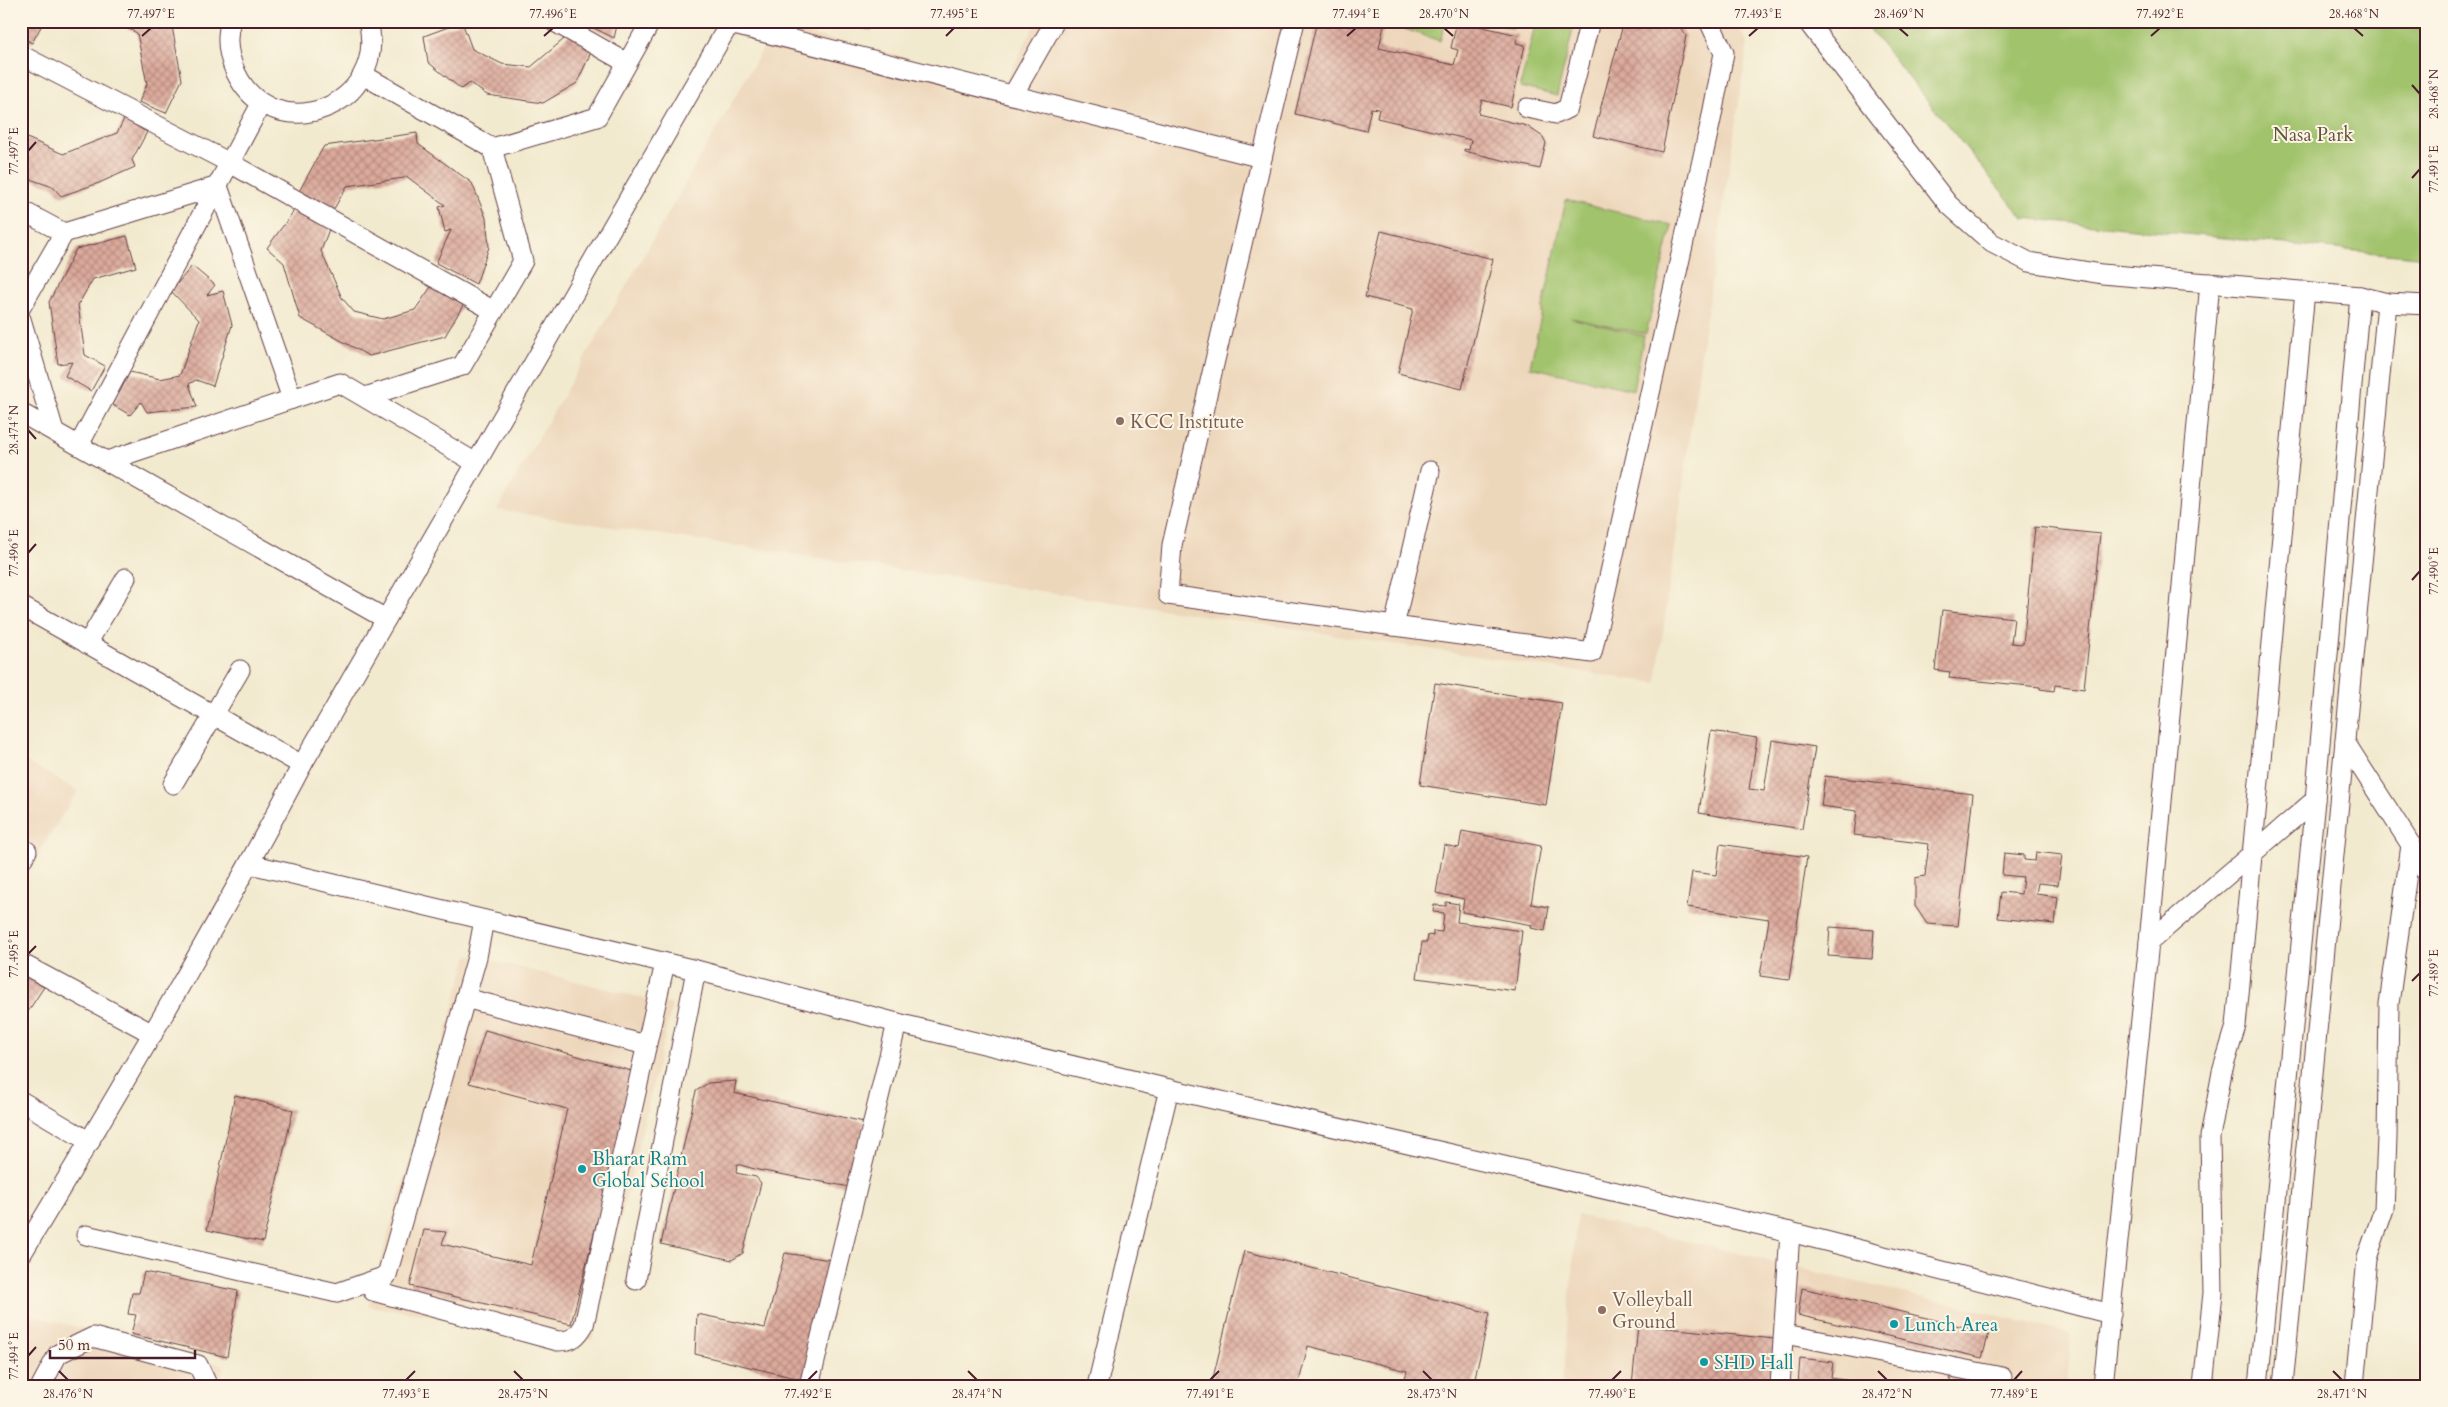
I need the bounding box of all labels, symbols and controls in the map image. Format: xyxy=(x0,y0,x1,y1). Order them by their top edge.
text: 77.497°E xyxy=(127,6,175,22)
text: 77.496°E xyxy=(529,6,577,22)
text: 77.495°E xyxy=(930,6,978,22)
text: 77.494°E xyxy=(1332,6,1380,22)
text: 28.470°N xyxy=(1419,6,1470,22)
text: 77.493°E xyxy=(1734,6,1782,22)
text: 28.469°N xyxy=(1874,6,1925,22)
text: 77.492°E xyxy=(2136,6,2184,22)
text: 28.468°N xyxy=(2329,6,2380,22)
text: 28.468°N xyxy=(2426,68,2442,119)
park label: Nasa Park xyxy=(2273,122,2354,148)
text: 77.497°E xyxy=(6,127,22,175)
text: 77.491°E xyxy=(2426,145,2442,193)
text: 28.474°N xyxy=(6,404,22,455)
place label: KCC Institute xyxy=(1130,409,1244,435)
marker: KCC Institute xyxy=(1114,415,1126,427)
text: 77.496°E xyxy=(6,529,22,577)
text: 77.490°E xyxy=(2426,547,2442,595)
text: 77.495°E xyxy=(6,930,22,978)
text: 77.489°E xyxy=(2426,949,2442,997)
place label: Bharat Ram Global School xyxy=(592,1146,705,1194)
marker: Bharat Ram Global School xyxy=(576,1163,588,1175)
place label: Volleyball Ground xyxy=(1612,1287,1693,1335)
marker: Volleyball Ground xyxy=(1596,1304,1608,1316)
place label: Lunch Area xyxy=(1904,1312,1998,1338)
marker: Lunch Area xyxy=(1888,1318,1900,1330)
scale bar xyxy=(50,1327,195,1359)
text: 77.494°E xyxy=(6,1332,22,1380)
text: 50 m xyxy=(58,1335,90,1355)
place label: SHD Hall xyxy=(1714,1350,1794,1376)
marker: SHD Hall xyxy=(1698,1356,1710,1368)
text: 28.476°N xyxy=(43,1386,94,1402)
text: 77.493°E xyxy=(382,1386,430,1402)
text: 28.475°N xyxy=(498,1386,549,1402)
text: 77.492°E xyxy=(784,1386,832,1402)
text: 28.474°N xyxy=(952,1386,1003,1402)
text: 77.491°E xyxy=(1186,1386,1234,1402)
text: 28.473°N xyxy=(1407,1386,1458,1402)
text: 77.490°E xyxy=(1588,1386,1636,1402)
text: 28.472°N xyxy=(1862,1386,1913,1402)
text: 77.489°E xyxy=(1990,1386,2038,1402)
text: 28.471°N xyxy=(2317,1386,2368,1402)

